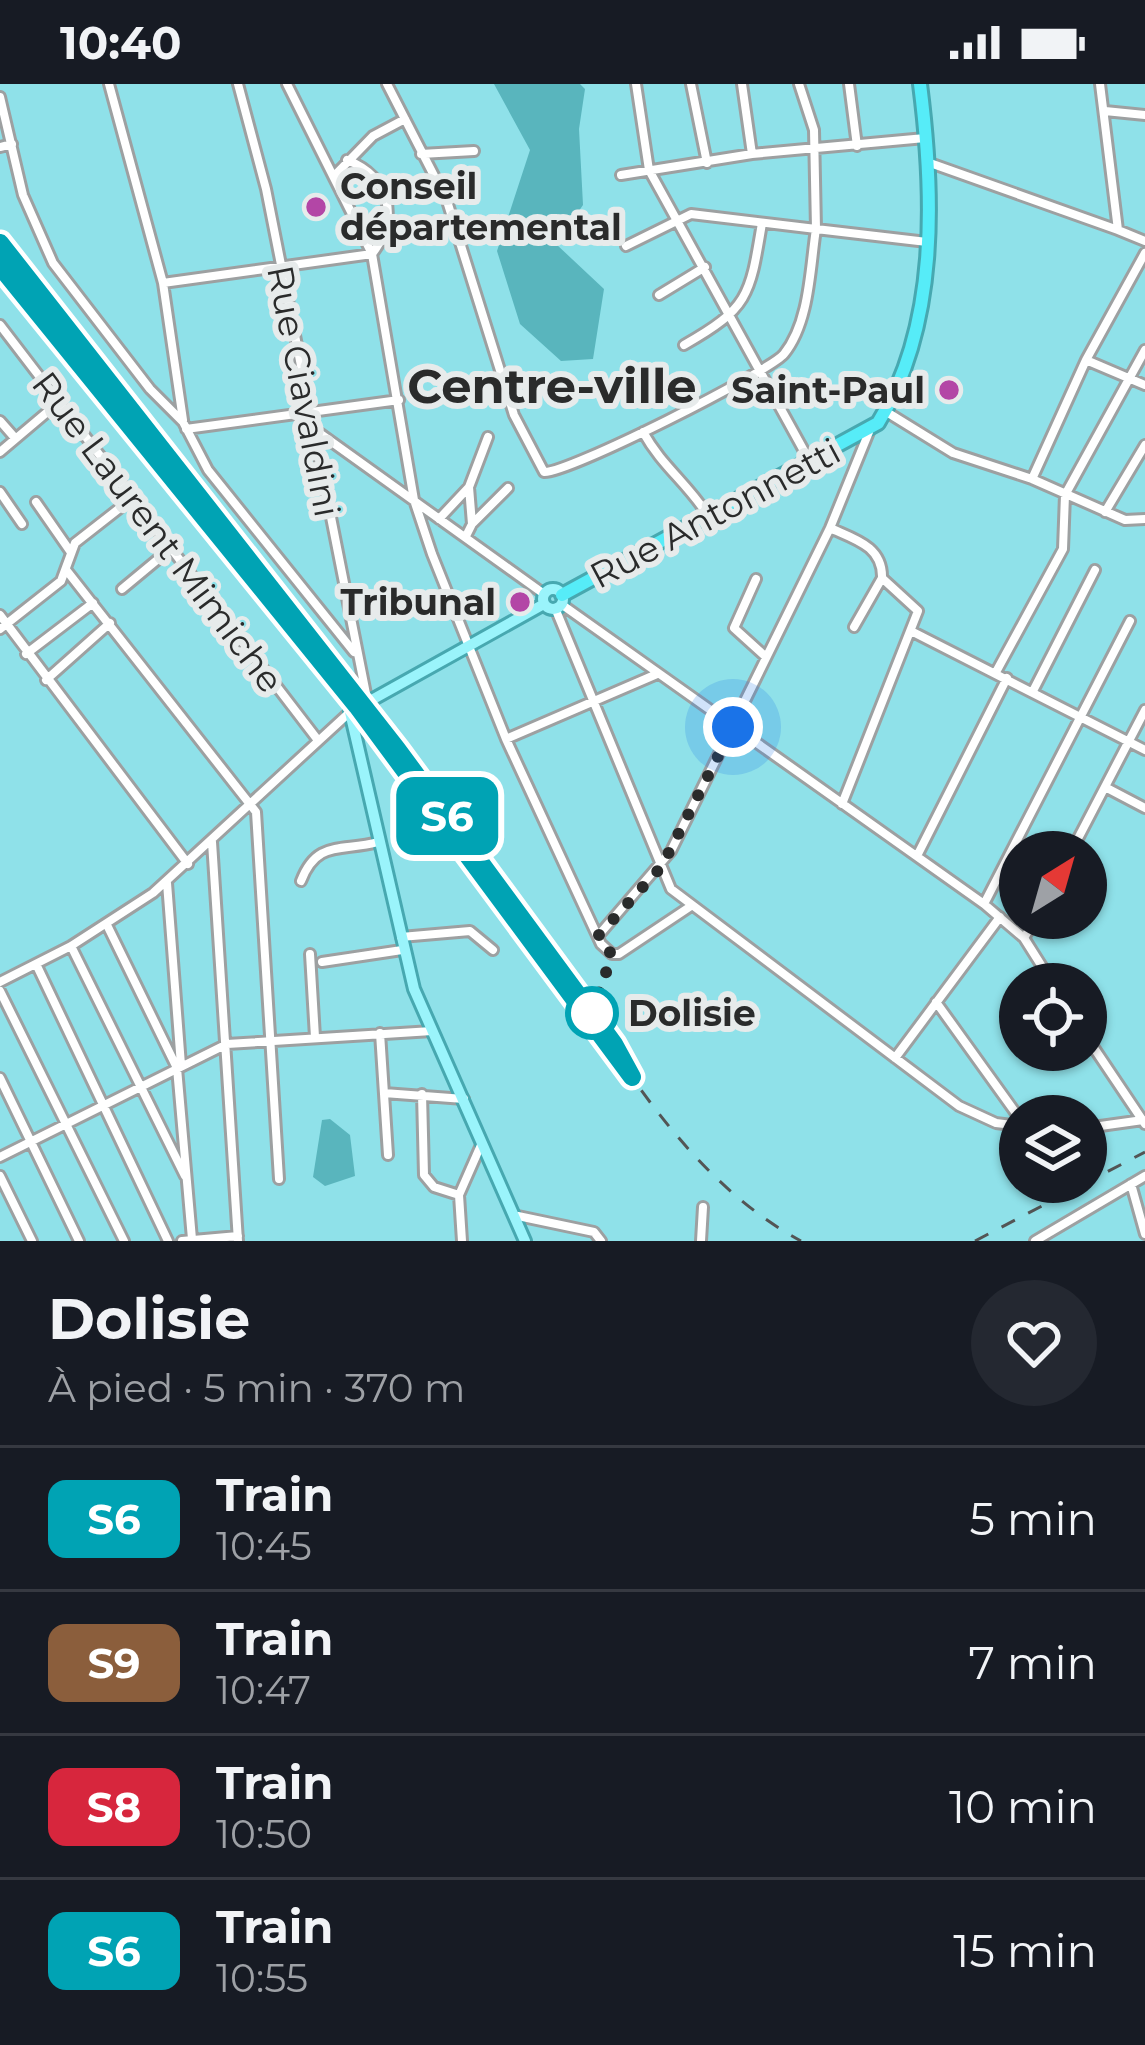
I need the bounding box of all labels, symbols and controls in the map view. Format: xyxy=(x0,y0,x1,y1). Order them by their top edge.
text: 10:40 xyxy=(60,15,182,70)
place label: Conseil départemental xyxy=(340,164,622,249)
marker: Conseil départemental xyxy=(303,194,329,220)
street label: Rue Ciavaldini xyxy=(258,261,350,521)
district label: Centre-ville xyxy=(407,357,697,415)
street label: Rue Laurent Mimiche xyxy=(23,363,293,701)
place label: Saint-Paul xyxy=(731,368,925,412)
marker: Saint-Paul xyxy=(936,377,962,403)
street label: Rue Antonnetti xyxy=(582,429,848,597)
place label: Tribunal xyxy=(340,580,496,624)
marker: Tribunal xyxy=(507,589,533,615)
your location xyxy=(703,697,763,757)
line badge: S6 xyxy=(393,777,501,855)
text: S6 xyxy=(420,790,474,842)
north arrow xyxy=(999,831,1107,939)
map controls xyxy=(999,831,1107,1203)
button: locate xyxy=(999,963,1107,1071)
marker: Dolisie xyxy=(567,988,617,1038)
place label: Dolisie xyxy=(628,991,756,1035)
button: layers xyxy=(999,1095,1107,1203)
button: heart xyxy=(971,1280,1097,1406)
text: Dolisie xyxy=(48,1284,250,1353)
text: À pied · 5 min · 370 m xyxy=(48,1364,465,1412)
text: Train xyxy=(216,1467,333,1522)
text: 5 min xyxy=(969,1491,1097,1546)
text: S6 xyxy=(87,1493,141,1545)
text: 10:45 xyxy=(216,1522,312,1570)
text: Train xyxy=(216,1611,333,1666)
text: 7 min xyxy=(968,1635,1097,1690)
text: S9 xyxy=(87,1637,141,1689)
text: 10:47 xyxy=(216,1666,311,1714)
text: Train xyxy=(216,1755,333,1810)
text: 10 min xyxy=(949,1779,1097,1834)
text: S8 xyxy=(87,1781,141,1833)
text: 10:50 xyxy=(216,1810,312,1858)
text: Train xyxy=(216,1899,333,1954)
text: 15 min xyxy=(953,1923,1097,1978)
text: S6 xyxy=(87,1925,141,1977)
text: 10:55 xyxy=(216,1954,308,2002)

